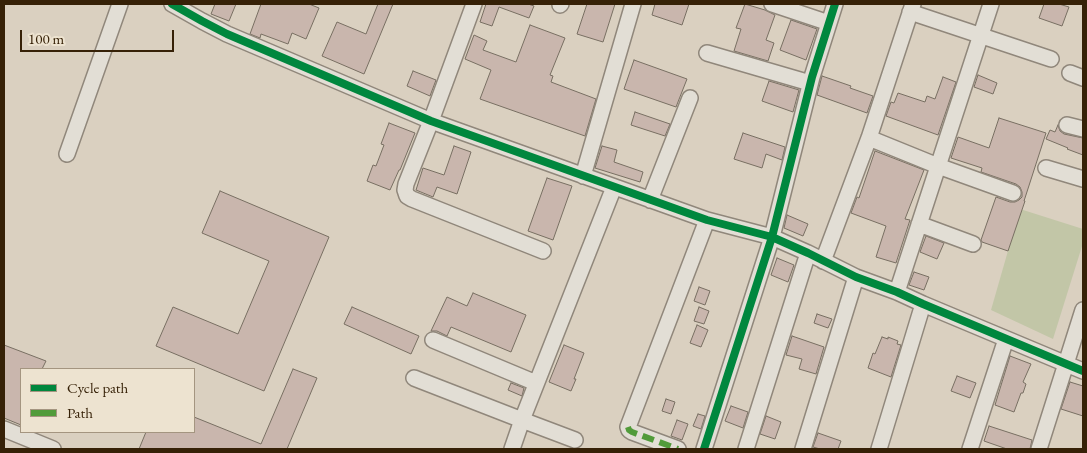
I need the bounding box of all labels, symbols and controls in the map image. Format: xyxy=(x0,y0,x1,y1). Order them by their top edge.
scale bar xyxy=(22,20,176,52)
text: 100 m xyxy=(28,29,64,48)
legend xyxy=(20,368,195,433)
text: Cycle path xyxy=(67,378,128,397)
text: Path xyxy=(67,403,93,422)

